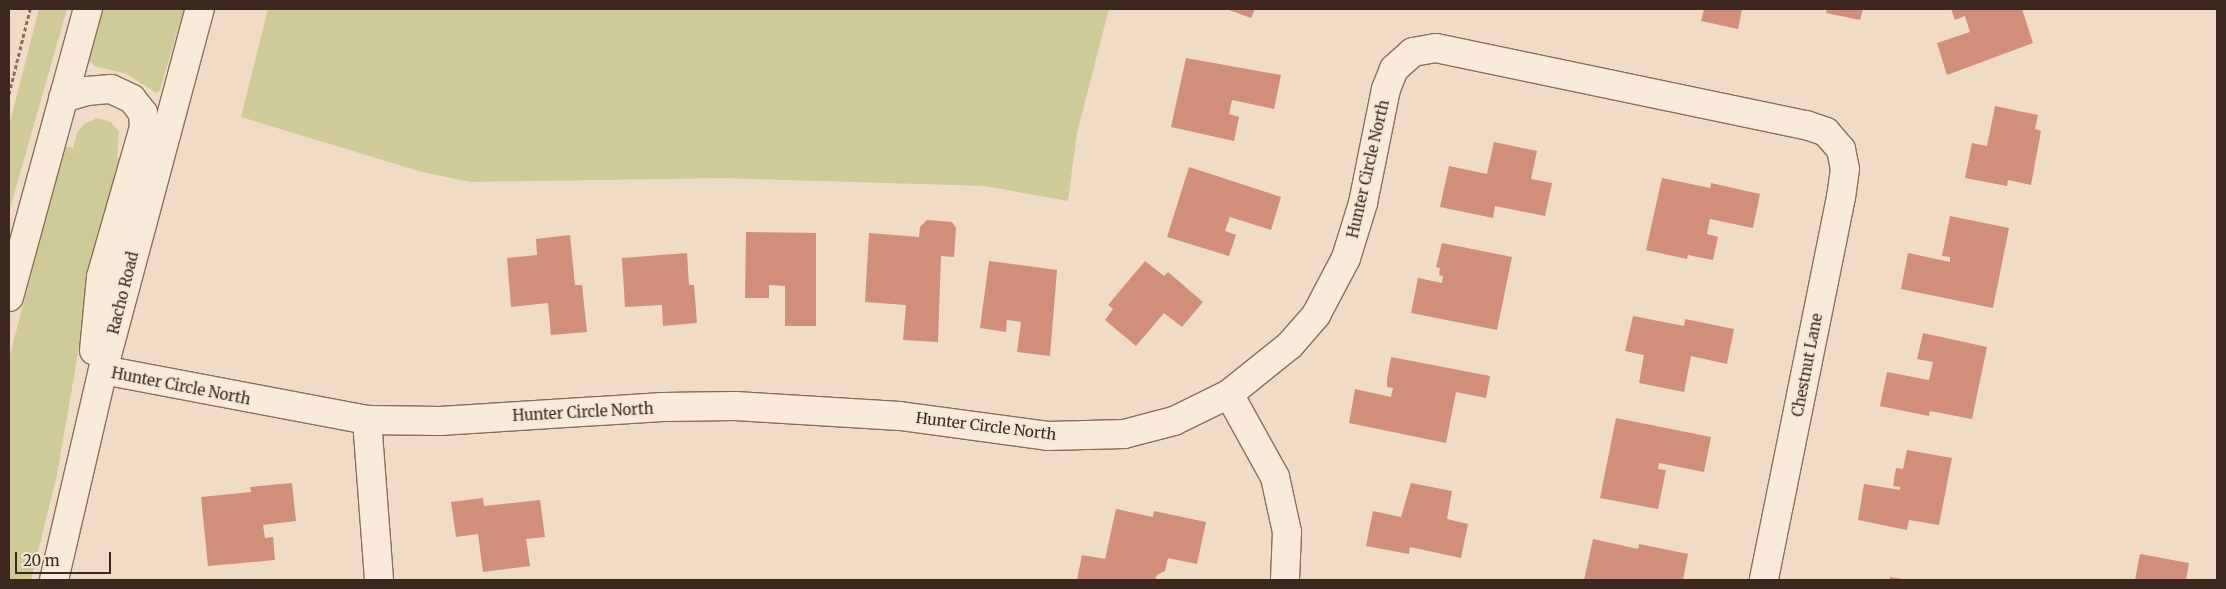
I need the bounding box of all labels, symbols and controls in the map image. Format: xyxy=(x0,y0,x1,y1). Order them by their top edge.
street label: Hunter Circle North xyxy=(1343,98,1393,240)
street label: Racho Road xyxy=(104,250,142,336)
street label: Chestnut Lane xyxy=(1788,312,1826,418)
street label: Hunter Circle North xyxy=(110,364,252,408)
street label: Hunter Circle North xyxy=(512,399,654,425)
street label: Hunter Circle North xyxy=(915,408,1057,444)
scale bar xyxy=(18,542,114,574)
text: 20 m xyxy=(23,551,60,570)

